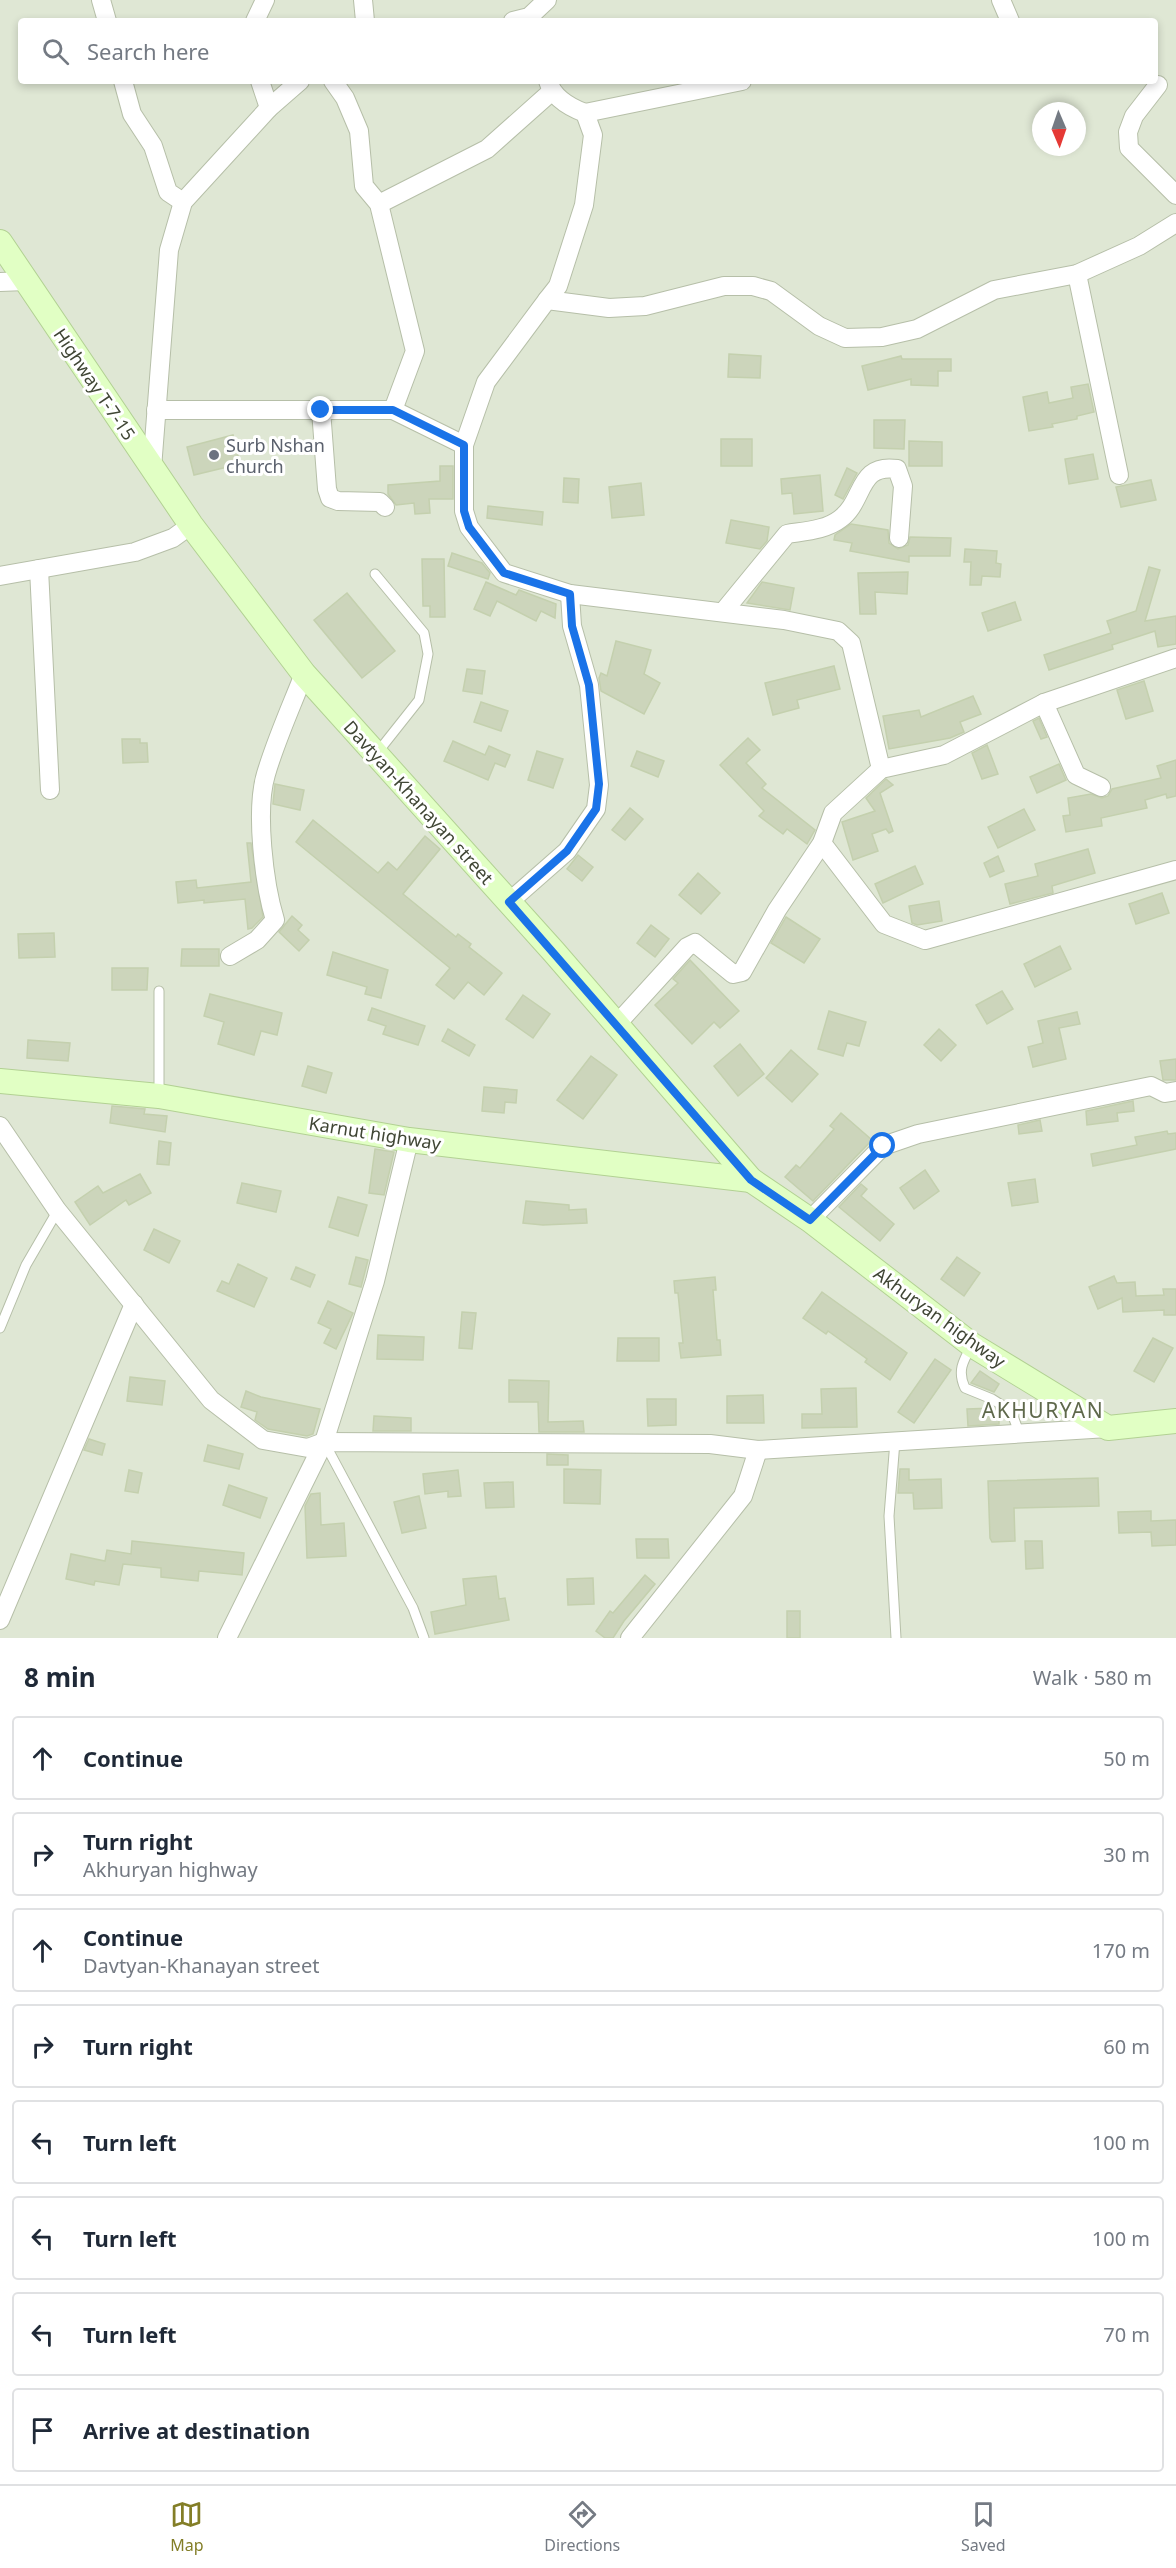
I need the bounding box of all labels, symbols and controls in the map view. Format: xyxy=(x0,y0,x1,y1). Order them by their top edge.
search box xyxy=(18,18,1158,84)
icon: search xyxy=(39,35,72,68)
text: Search here xyxy=(87,36,209,66)
north arrow xyxy=(1032,102,1086,156)
street label: Highway T-7-15 xyxy=(49,323,141,445)
route end xyxy=(307,396,333,422)
place label: Surb Nshan church xyxy=(226,433,325,478)
marker: Surb Nshan church xyxy=(207,448,221,462)
street label: Davtyan-Khanayan street xyxy=(339,715,499,889)
street label: Karnut highway xyxy=(307,1111,444,1155)
route start xyxy=(869,1132,895,1158)
street label: Akhuryan highway xyxy=(869,1261,1011,1373)
district label: AKHURYAN xyxy=(982,1396,1104,1424)
text: 8 min xyxy=(24,1659,96,1695)
text: Walk · 580 m xyxy=(1033,1664,1152,1691)
icon: ahead xyxy=(26,1742,59,1775)
text: Continue xyxy=(83,1743,183,1773)
text: 50 m xyxy=(1103,1745,1150,1772)
text: Turn right xyxy=(83,1826,193,1856)
icon: right xyxy=(26,1838,59,1871)
text: 30 m xyxy=(1103,1841,1150,1868)
text: Akhuryan highway xyxy=(83,1856,258,1883)
text: Continue xyxy=(83,1922,183,1952)
icon: ahead xyxy=(26,1934,59,1967)
text: 170 m xyxy=(1092,1937,1150,1964)
text: Davtyan-Khanayan street xyxy=(83,1952,319,1979)
icon: right xyxy=(26,2030,59,2063)
text: Turn right xyxy=(83,2031,193,2061)
text: 60 m xyxy=(1103,2033,1150,2060)
icon: left xyxy=(26,2126,59,2159)
text: Turn left xyxy=(83,2127,177,2157)
text: 100 m xyxy=(1092,2129,1150,2156)
icon: left xyxy=(26,2222,59,2255)
text: Turn left xyxy=(83,2223,177,2253)
text: 100 m xyxy=(1092,2225,1150,2252)
icon: left xyxy=(26,2318,59,2351)
text: Turn left xyxy=(83,2319,177,2349)
text: 70 m xyxy=(1103,2321,1150,2348)
icon: arrive xyxy=(26,2414,59,2447)
text: Arrive at destination xyxy=(83,2415,310,2445)
tab: Map xyxy=(170,2498,204,2556)
tab: Directions xyxy=(544,2498,620,2556)
tab: Saved xyxy=(961,2498,1006,2556)

